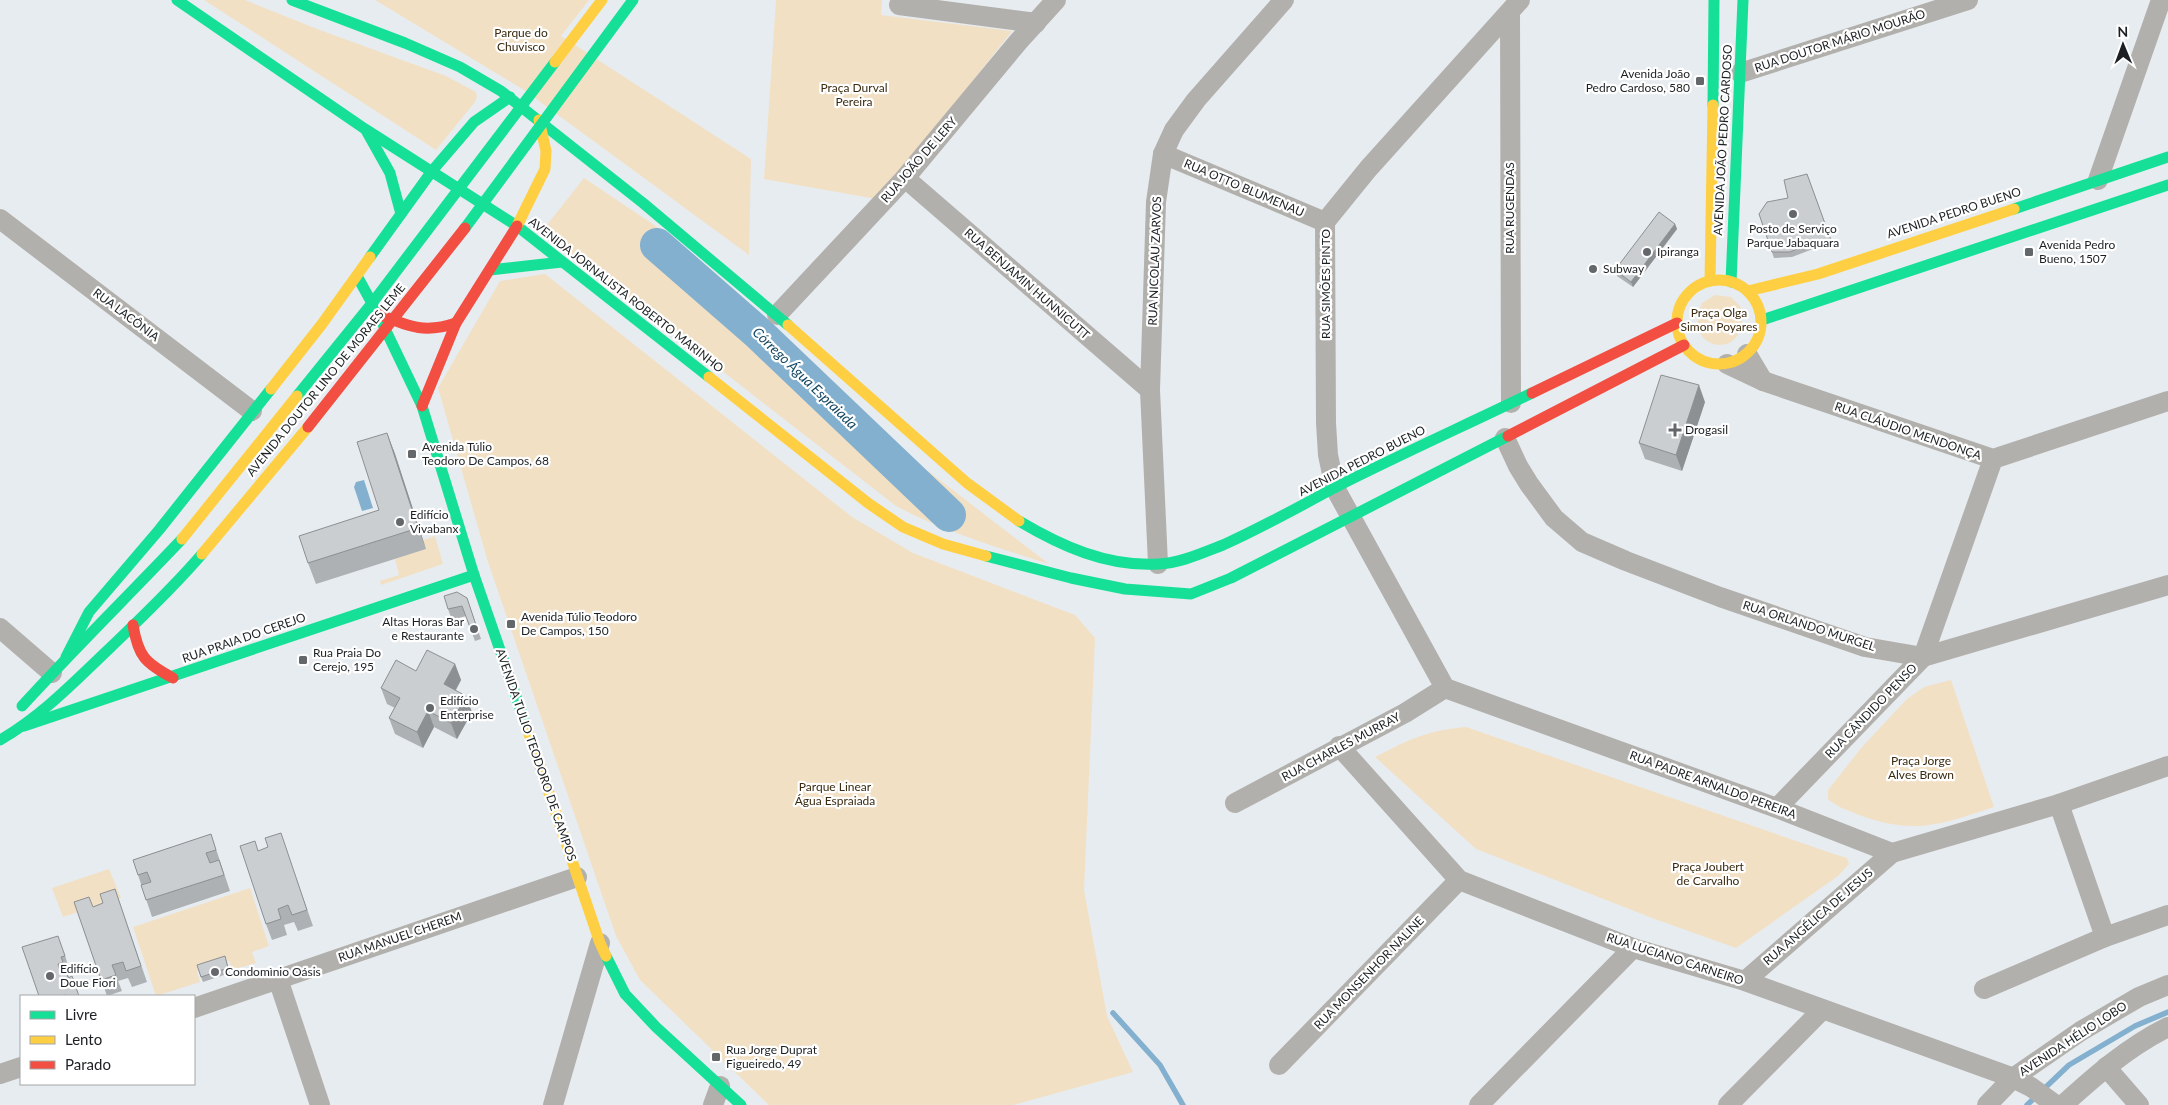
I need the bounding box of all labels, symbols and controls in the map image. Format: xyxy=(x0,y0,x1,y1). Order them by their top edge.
street label: RUA DOUTOR MÁRIO MOURÃO xyxy=(1753,6,1928,75)
north arrow xyxy=(2098,20,2148,70)
text: N xyxy=(2117,23,2128,40)
park label: Parque do Chuvisco xyxy=(494,25,548,54)
street label: AVENIDA JOÃO PEDRO CARDOSO xyxy=(1710,44,1735,236)
place label: Avenida João Pedro Cardoso, 580 xyxy=(1586,66,1690,95)
marker: Avenida João Pedro Cardoso, 580 xyxy=(1694,75,1706,87)
park label: Praça Durval Pereira xyxy=(820,80,888,109)
street label: RUA JOÃO DE LERY xyxy=(877,113,960,206)
street label: RUA OTTO BLUMENAU xyxy=(1182,155,1307,220)
street label: RUA RUGENDAS xyxy=(1502,162,1517,254)
street label: AVENIDA PEDRO BUENO xyxy=(1885,184,2023,241)
street label: RUA NICOLAU ZARVOS xyxy=(1145,196,1164,326)
marker: Posto de Serviço Parque Jabaquara xyxy=(1787,208,1799,220)
street label: AVENIDA JORNALISTA ROBERTO MARINHO xyxy=(526,214,727,376)
place label: Posto de Serviço Parque Jabaquara xyxy=(1747,221,1839,250)
street label: RUA BENJAMIN HUNNICUTT xyxy=(962,225,1093,342)
street label: RUA SIMÕES PINTO xyxy=(1318,229,1333,339)
place label: Avenida Pedro Bueno, 1507 xyxy=(2039,237,2115,266)
place label: Ipiranga xyxy=(1657,244,1699,259)
marker: Ipiranga xyxy=(1641,246,1653,258)
marker: Avenida Pedro Bueno, 1507 xyxy=(2023,246,2035,258)
place label: Subway xyxy=(1603,261,1645,276)
marker: Subway xyxy=(1587,263,1599,275)
street label: AVENIDA DOUTOR LINO DE MORAES LEME xyxy=(243,280,408,479)
street label: RUA LACÔNIA xyxy=(90,285,163,345)
park label: Praça Olga Simon Poyares xyxy=(1681,305,1757,334)
water label: Córrego Água Espraiada xyxy=(749,323,861,432)
street label: RUA CLÁUDIO MENDONÇA xyxy=(1833,398,1984,463)
street label: AVENIDA PEDRO BUENO xyxy=(1296,422,1428,499)
place label: Drogasil xyxy=(1685,422,1728,437)
marker: Drogasil xyxy=(1669,424,1681,436)
place label: Avenida Túlio Teodoro De Campos, 68 xyxy=(422,439,549,468)
marker: Avenida Túlio Teodoro De Campos, 68 xyxy=(406,448,418,460)
place label: Edifício Vivabanx xyxy=(410,507,458,536)
marker: Edifício Vivabanx xyxy=(394,516,406,528)
street label: RUA ORLANDO MURGEL xyxy=(1741,597,1877,654)
street label: RUA PRAIA DO CEREJO xyxy=(180,609,308,666)
place label: Avenida Túlio Teodoro De Campos, 150 xyxy=(521,609,637,638)
place label: Altas Horas Bar e Restaurante xyxy=(382,614,465,643)
marker: Avenida Túlio Teodoro De Campos, 150 xyxy=(505,618,517,630)
marker: Altas Horas Bar e Restaurante xyxy=(468,623,480,635)
place label: Rua Praia Do Cerejo, 195 xyxy=(313,645,381,674)
street label: AVENIDA TULIO TEODORO DE CAMPOS xyxy=(493,646,580,863)
marker: Rua Praia Do Cerejo, 195 xyxy=(297,654,309,666)
street label: RUA CÂNDIDO PENSO xyxy=(1822,660,1920,761)
place label: Edifício Enterprise xyxy=(440,693,494,722)
marker: Edifício Enterprise xyxy=(424,702,436,714)
street label: RUA CHARLES MURRAY xyxy=(1279,709,1403,784)
street label: RUA PADRE ARNALDO PEREIRA xyxy=(1628,747,1799,822)
park label: Praça Jorge Alves Brown xyxy=(1888,753,1954,782)
park label: Parque Linear Água Espraiada xyxy=(795,779,875,808)
park label: Praça Joubert de Carvalho xyxy=(1672,859,1745,888)
street label: RUA ANGÉLICA DE JESUS xyxy=(1760,865,1876,968)
street label: RUA MANUEL CHEREM xyxy=(336,908,464,965)
street label: RUA MONSENHOR NALINE xyxy=(1311,913,1427,1032)
street label: RUA LUCIANO CARNEIRO xyxy=(1605,929,1746,988)
place label: Edifício Doue Fiori xyxy=(60,961,116,990)
place label: Condomìnio Oásis xyxy=(225,964,321,979)
marker: Condomìnio Oásis xyxy=(209,966,221,978)
marker: Edifício Doue Fiori xyxy=(44,970,56,982)
legend xyxy=(20,995,195,1085)
street label: AVENIDA HÉLIO LOBO xyxy=(2016,998,2130,1079)
text: Livre xyxy=(65,1005,97,1023)
text: Lento xyxy=(65,1030,102,1048)
place label: Rua Jorge Duprat Figueiredo, 49 xyxy=(726,1042,818,1071)
marker: Rua Jorge Duprat Figueiredo, 49 xyxy=(710,1051,722,1063)
text: Parado xyxy=(65,1055,111,1073)

